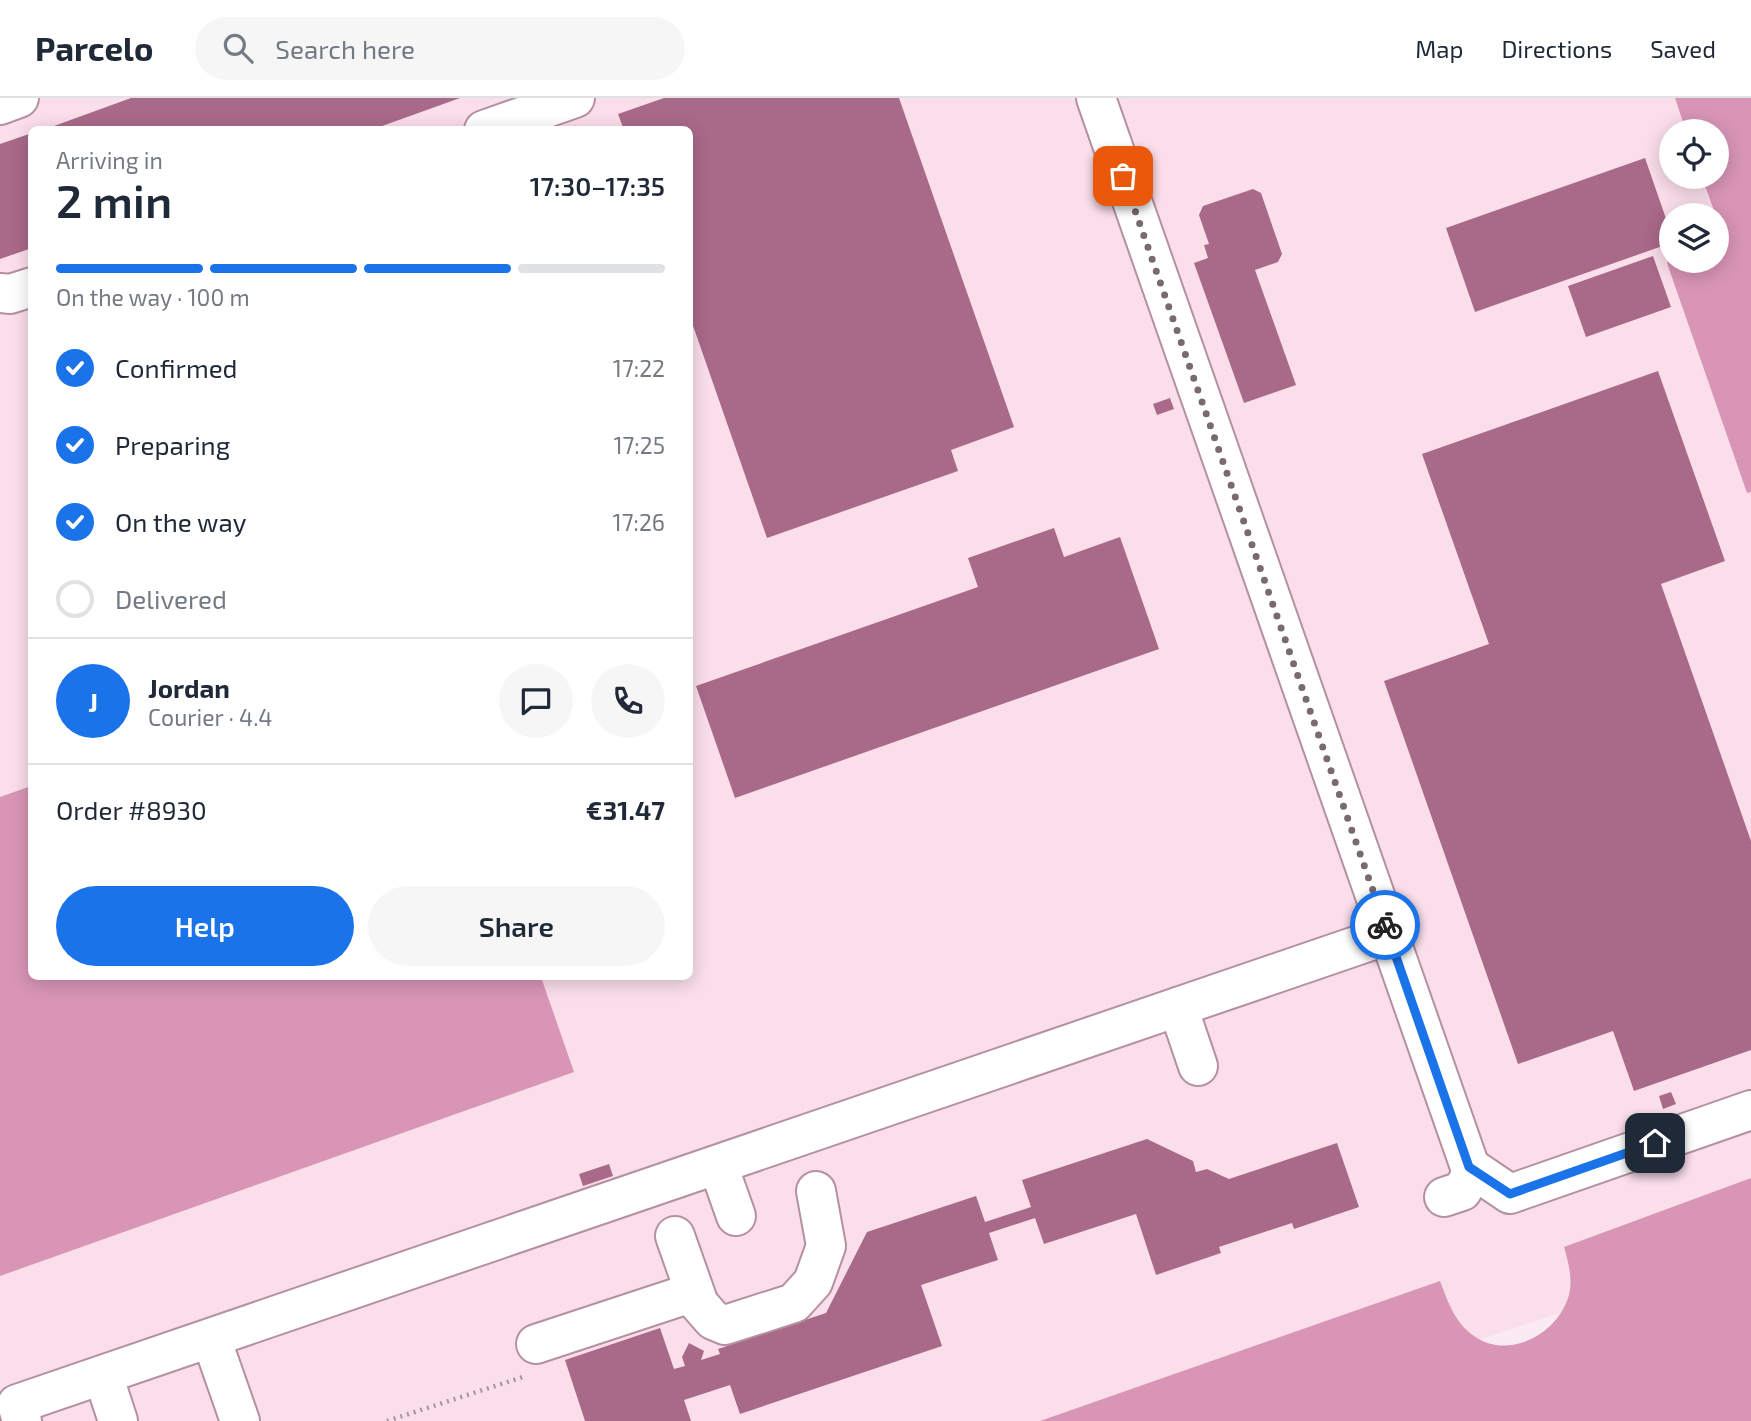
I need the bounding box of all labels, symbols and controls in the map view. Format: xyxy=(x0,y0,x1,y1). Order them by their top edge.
search box xyxy=(195,17,685,80)
text: Parcelo xyxy=(35,28,153,68)
icon: search xyxy=(219,29,257,67)
text: Search here xyxy=(275,33,415,64)
text: Map xyxy=(1415,34,1463,63)
text: Directions xyxy=(1501,34,1612,63)
text: Saved xyxy=(1650,34,1716,63)
map controls xyxy=(1659,119,1729,273)
button: locate xyxy=(1659,119,1729,189)
text: Arriving in xyxy=(56,146,163,174)
pin xyxy=(1093,146,1153,206)
icon: bag xyxy=(1104,157,1142,195)
text: 17:30–17:35 xyxy=(530,170,665,201)
text: 2 min xyxy=(56,172,172,227)
button: layers xyxy=(1659,203,1729,273)
text: On the way · 100 m xyxy=(56,283,250,311)
icon: check xyxy=(56,349,94,387)
text: Confirmed xyxy=(115,352,238,383)
text: 17:22 xyxy=(613,354,665,382)
icon: check xyxy=(56,426,94,464)
text: Preparing xyxy=(115,429,230,460)
text: 17:25 xyxy=(613,431,665,459)
icon: check xyxy=(56,503,94,541)
text: On the way xyxy=(115,506,246,537)
text: 17:26 xyxy=(613,508,665,536)
text: Delivered xyxy=(115,583,227,614)
button: chat xyxy=(499,664,573,738)
button: phone xyxy=(591,664,665,738)
text: Jordan xyxy=(148,672,230,703)
text: J xyxy=(88,686,98,717)
text: Courier · 4.4 xyxy=(148,703,272,731)
text: Order #8930 xyxy=(56,794,207,825)
text: €31.47 xyxy=(586,794,665,825)
button: Help xyxy=(56,886,354,966)
button: Share xyxy=(368,886,665,966)
courier xyxy=(1350,890,1420,960)
icon: bike xyxy=(1366,906,1404,944)
pin xyxy=(1625,1113,1685,1173)
icon: home xyxy=(1636,1124,1674,1162)

